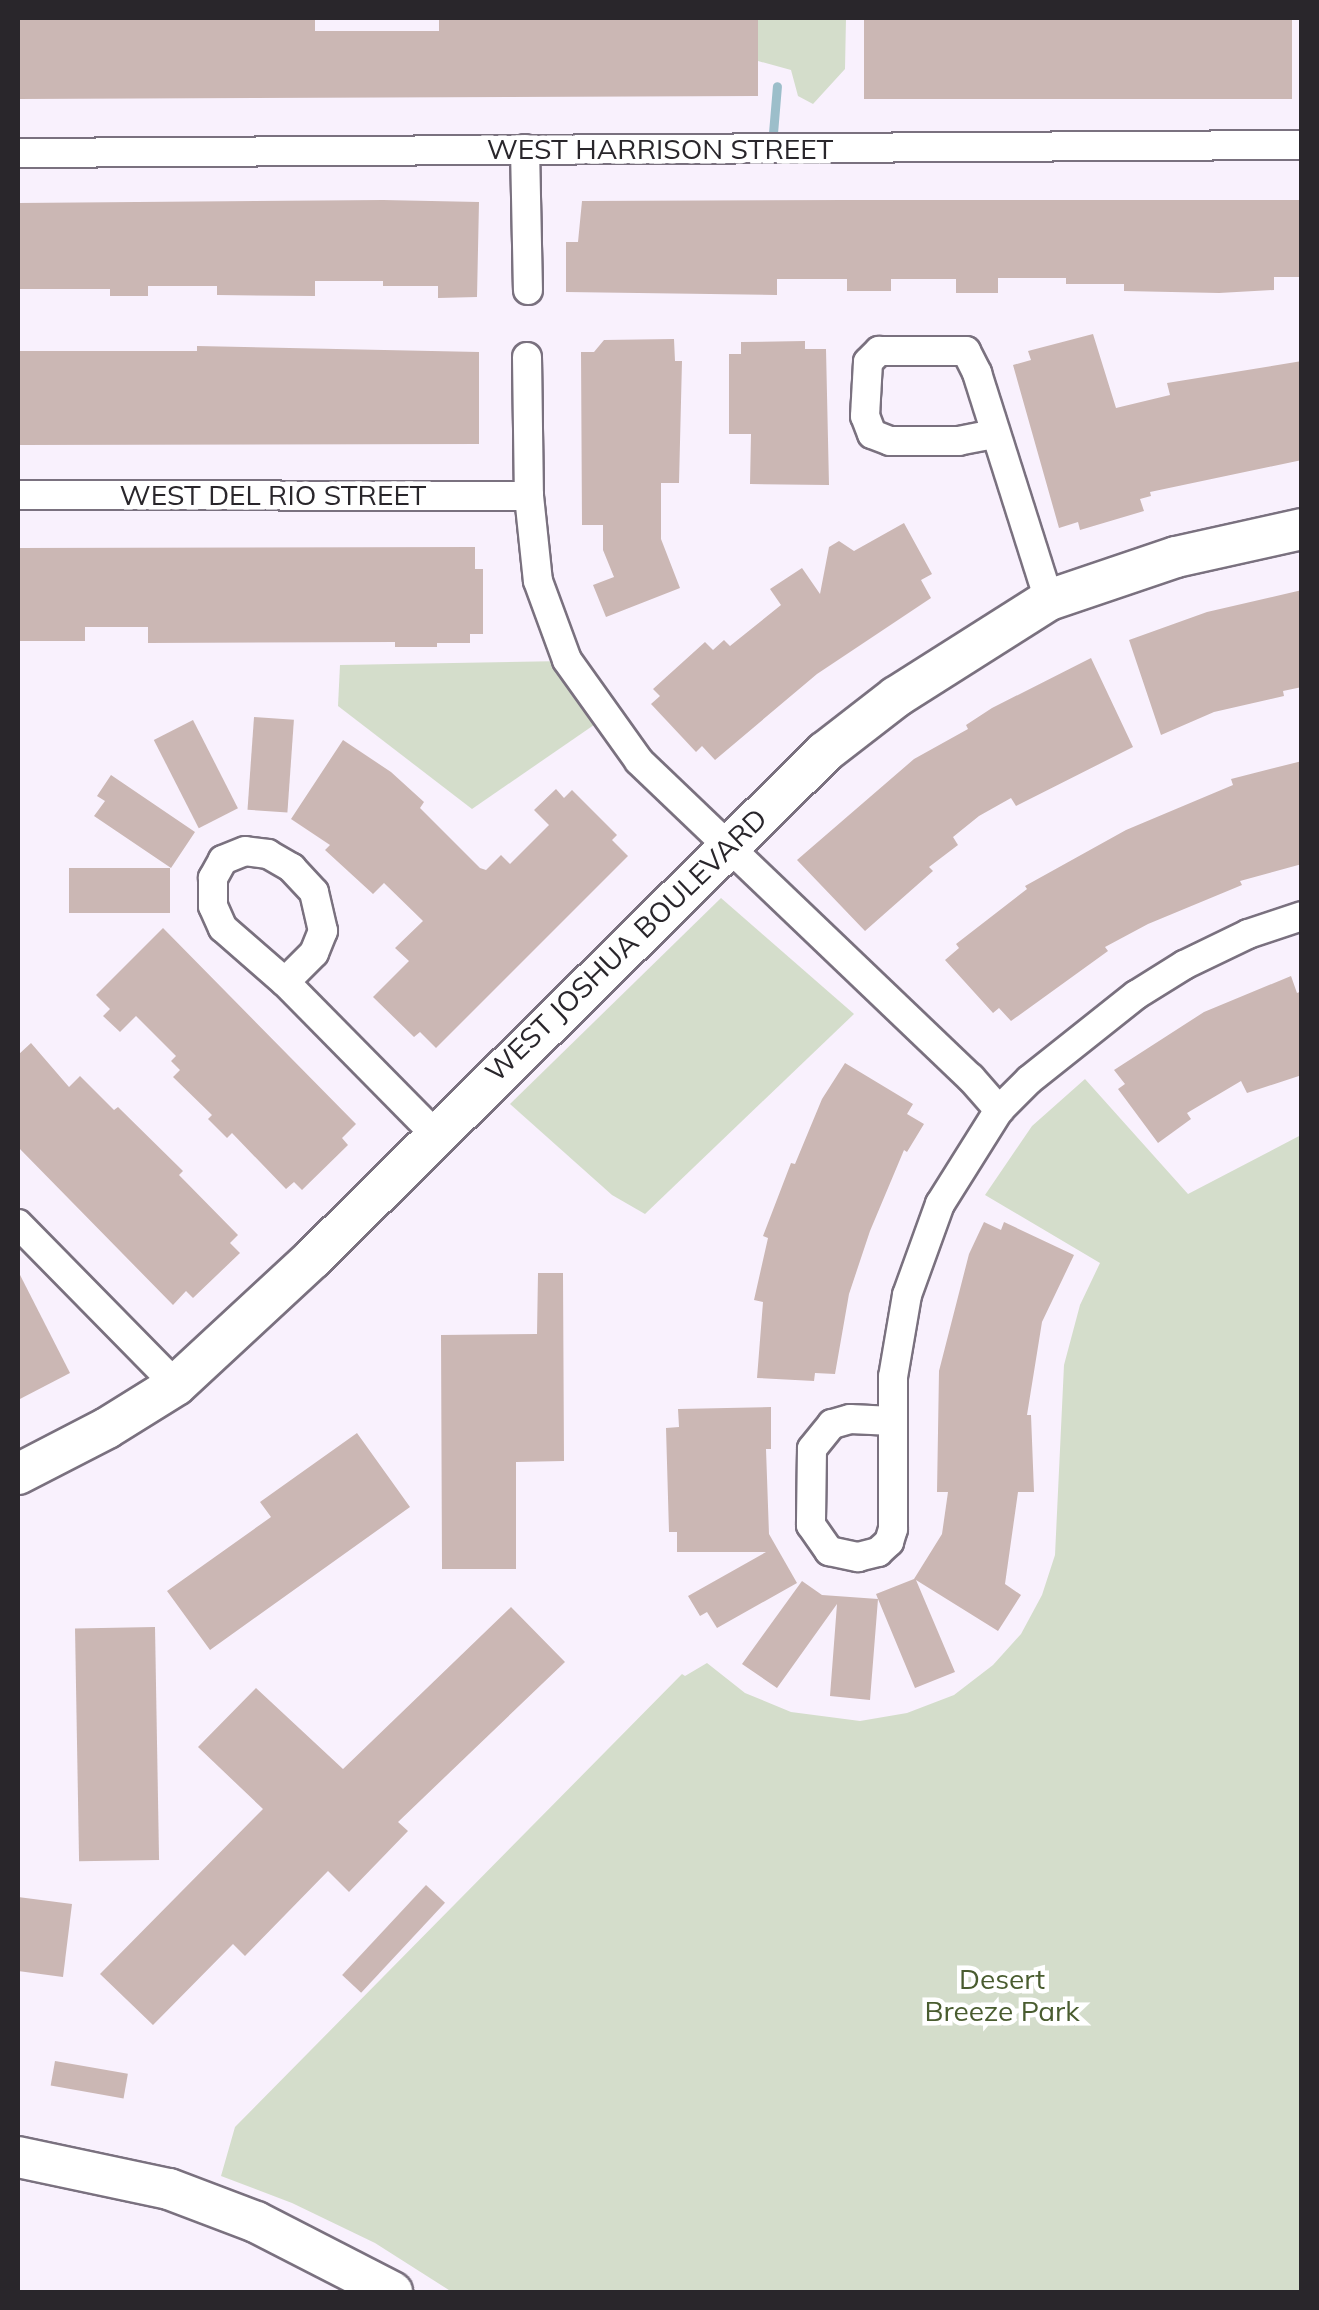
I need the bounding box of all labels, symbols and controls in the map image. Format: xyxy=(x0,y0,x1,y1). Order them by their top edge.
street label: WEST HARRISON STREET xyxy=(487,132,833,166)
street label: WEST DEL RIO STREET xyxy=(120,478,426,512)
street label: WEST JOSHUA BOULEVARD xyxy=(478,802,774,1088)
park label: Desert Breeze Park xyxy=(924,1962,1080,2028)

